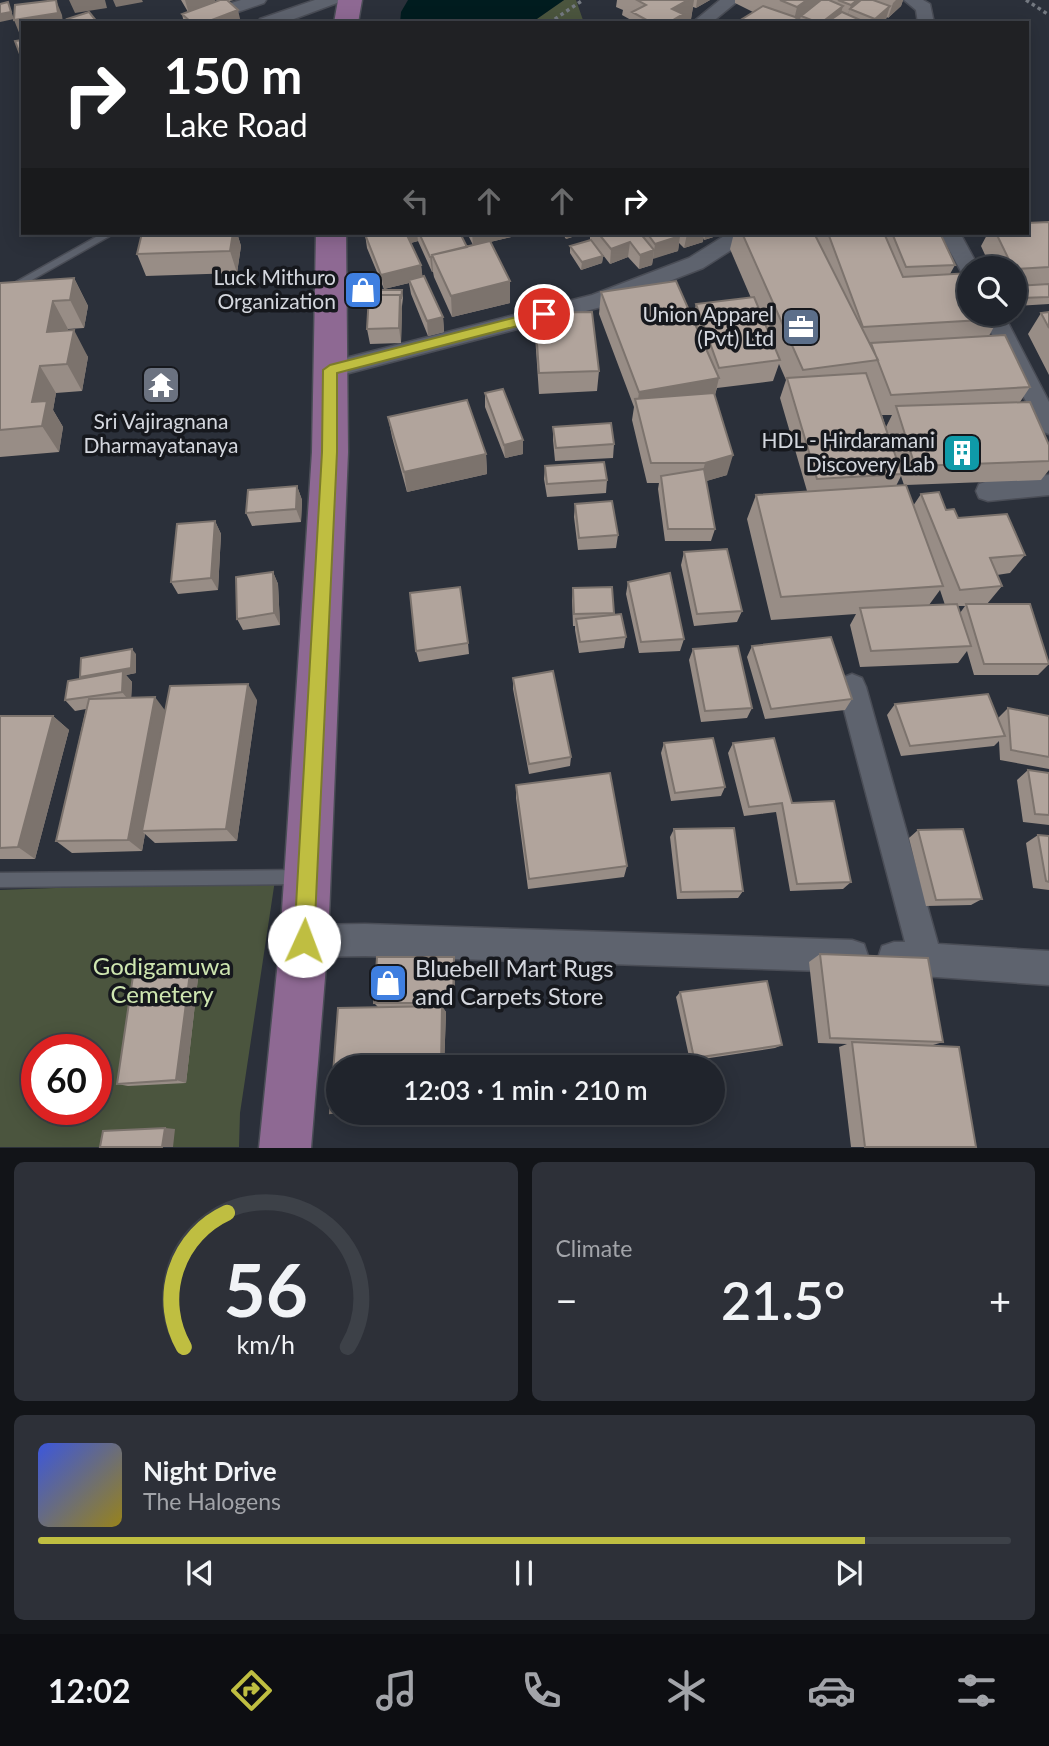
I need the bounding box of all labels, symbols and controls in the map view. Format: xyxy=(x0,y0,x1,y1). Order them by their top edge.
text: 150 m xyxy=(164,46,302,104)
icon: right xyxy=(49,49,140,140)
text: Lake Road xyxy=(164,105,308,144)
icon: left xyxy=(397,182,435,220)
icon: ahead xyxy=(470,182,508,220)
icon: ahead xyxy=(543,182,581,220)
icon: right xyxy=(616,182,654,220)
map controls xyxy=(957,256,1027,326)
button: search xyxy=(957,256,1027,326)
place label: Luck Mithuro Organization xyxy=(214,264,336,313)
shop icon: Luck Mithuro Organization xyxy=(342,269,384,311)
pin xyxy=(514,284,574,344)
icon: arrive xyxy=(525,295,563,333)
place label: Union Apparel (Pvt) Ltd xyxy=(642,301,774,350)
office icon: Union Apparel (Pvt) Ltd xyxy=(780,306,822,348)
temple icon: Sri Vajiragnana Dharmayatanaya xyxy=(140,364,182,406)
place label: Sri Vajiragnana Dharmayatanaya xyxy=(84,408,238,457)
place label: HDL - Hirdaramani Discovery Lab xyxy=(762,427,935,476)
building icon: HDL - Hirdaramani Discovery Lab xyxy=(941,432,983,474)
position arrow xyxy=(267,904,341,978)
park label: Godigamuwa Cemetery xyxy=(93,951,231,1008)
place label: Bluebell Mart Rugs and Carpets Store xyxy=(415,953,614,1010)
shop icon: Bluebell Mart Rugs and Carpets Store xyxy=(367,962,409,1004)
speed limit sign: 60 xyxy=(21,1034,112,1125)
text: 12:03 · 1 min · 210 m xyxy=(403,1074,648,1106)
text: Climate xyxy=(556,1234,632,1262)
text: 56 xyxy=(224,1246,308,1334)
text: 21.5° xyxy=(721,1269,845,1331)
text: − xyxy=(556,1277,578,1323)
text: + xyxy=(989,1277,1011,1323)
text: km/h xyxy=(236,1329,295,1359)
text: Night Drive xyxy=(143,1455,277,1487)
text: The Halogens xyxy=(143,1487,281,1515)
icon: previous xyxy=(181,1554,219,1592)
icon: pause xyxy=(505,1554,543,1592)
icon: next xyxy=(830,1554,868,1592)
icon: directions xyxy=(227,1666,276,1715)
icon: music xyxy=(372,1666,421,1715)
icon: phone xyxy=(517,1666,566,1715)
icon: climate xyxy=(662,1666,711,1715)
icon: car xyxy=(807,1666,856,1715)
icon: filters xyxy=(952,1666,1001,1715)
text: 12:02 xyxy=(48,1671,131,1710)

